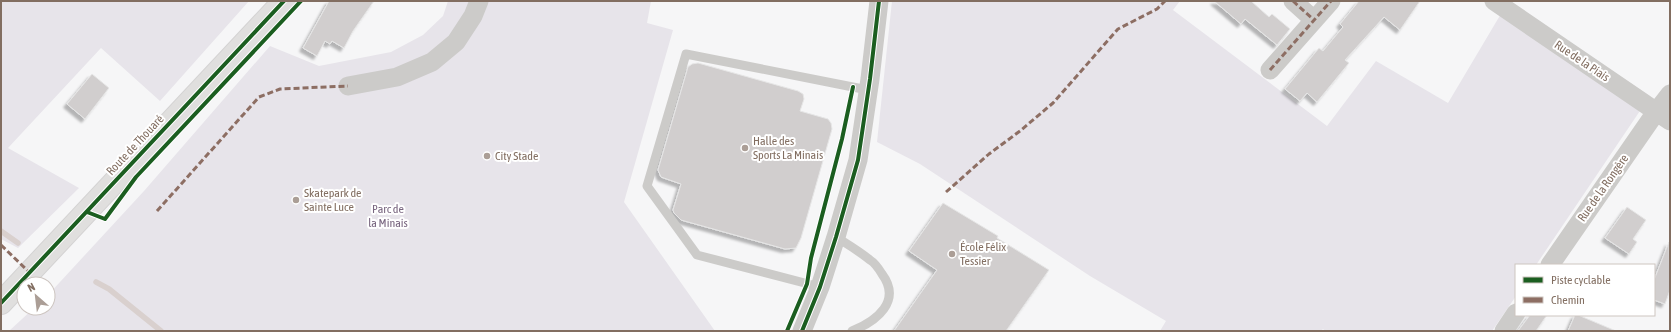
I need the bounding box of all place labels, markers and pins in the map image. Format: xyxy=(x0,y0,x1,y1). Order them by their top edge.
place label: Halle des Sports La Minais xyxy=(753,134,823,162)
marker: Halle des Sports La Minais xyxy=(740,143,750,153)
place label: City Stade xyxy=(495,149,538,163)
marker: City Stade xyxy=(482,151,492,161)
place label: Skatepark de Sainte Luce xyxy=(304,186,362,214)
marker: Skatepark de Sainte Luce xyxy=(291,195,301,205)
place label: École Félix Tessier xyxy=(960,240,1006,268)
marker: École Félix Tessier xyxy=(947,249,957,259)

